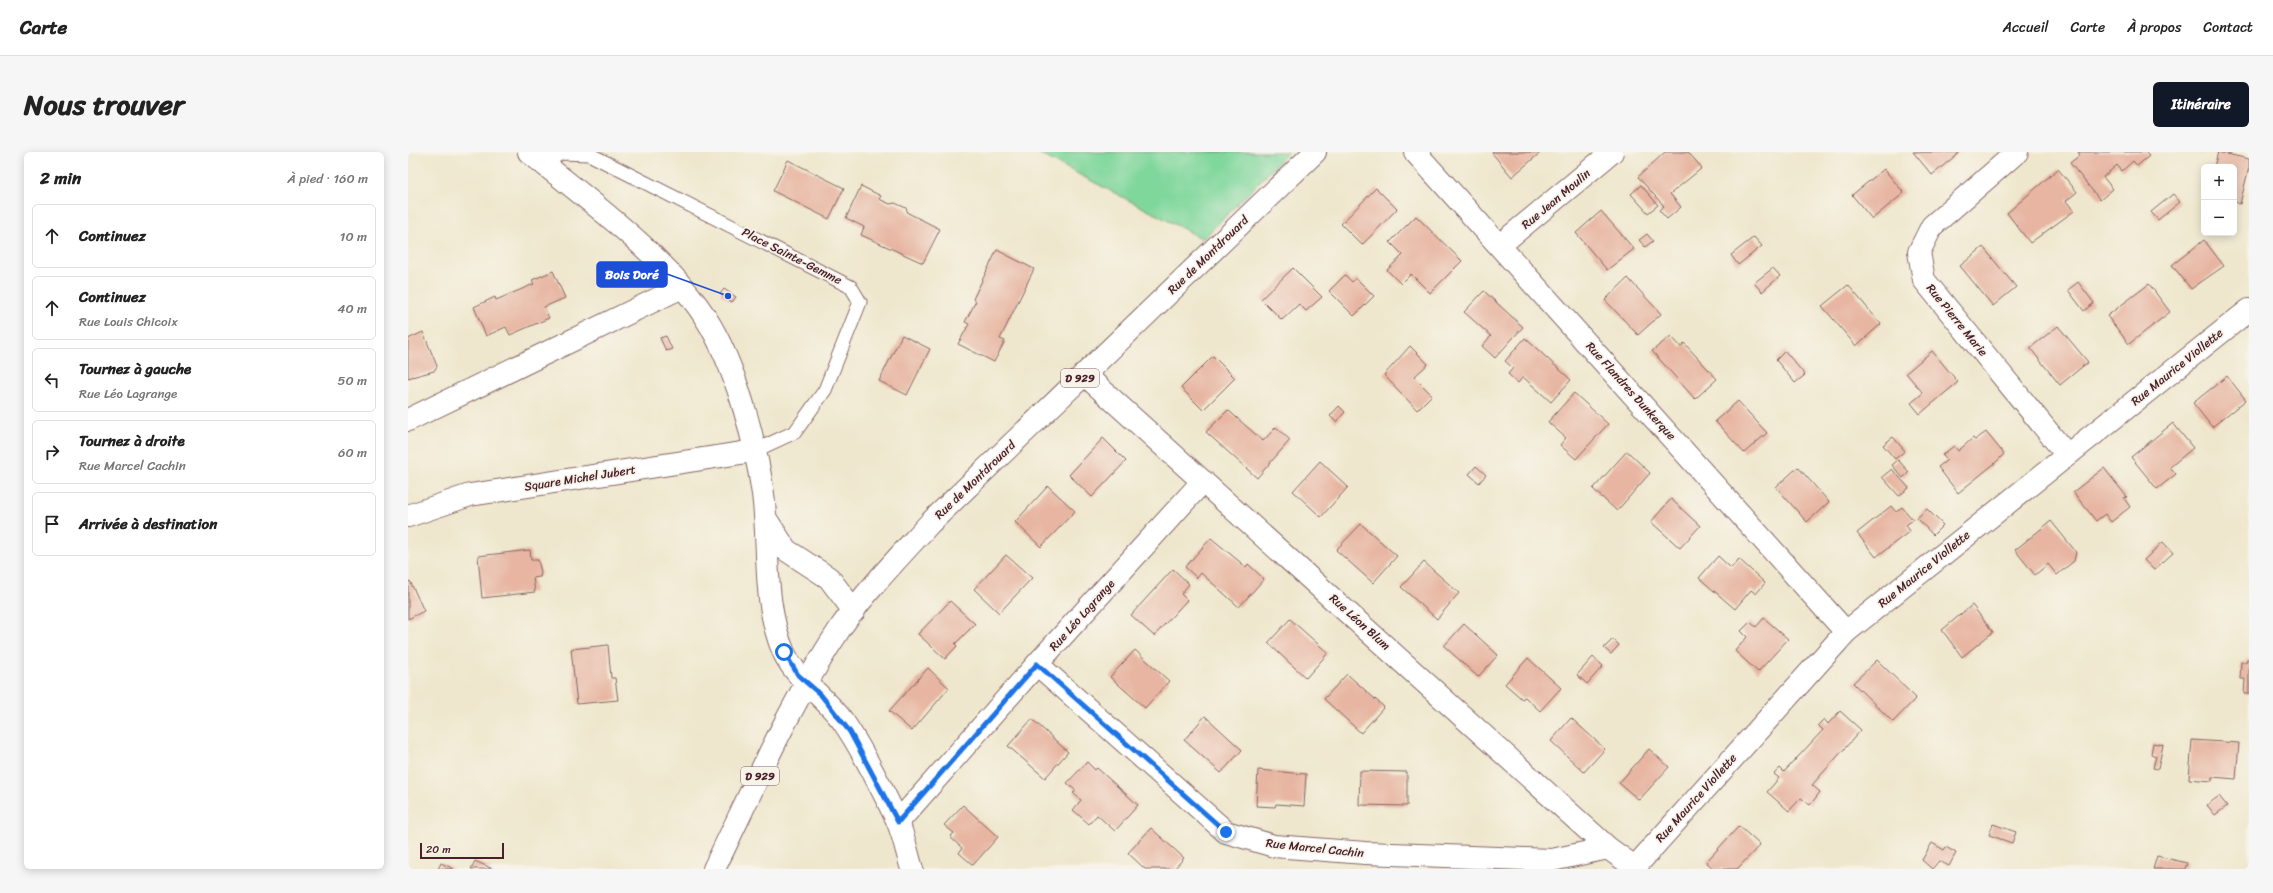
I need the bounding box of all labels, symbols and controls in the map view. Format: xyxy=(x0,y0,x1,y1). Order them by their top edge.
text: Carte xyxy=(20,11,67,44)
text: Accueil xyxy=(2003,15,2049,40)
text: Carte xyxy=(2071,15,2105,40)
text: À propos xyxy=(2127,15,2181,40)
text: Contact xyxy=(2203,15,2253,40)
text: Nous trouver xyxy=(24,80,184,129)
button: Itinéraire xyxy=(2153,82,2249,127)
text: 2 min xyxy=(40,163,81,193)
street label: Rue Jean Moulin xyxy=(1516,163,1596,235)
map controls xyxy=(2201,164,2237,236)
button: + xyxy=(2201,164,2237,200)
text: À pied · 160 m xyxy=(287,167,368,190)
button: − xyxy=(2201,200,2237,236)
street label: Rue de Montdrouard xyxy=(1162,209,1255,300)
street label: Place Sainte-Gemme xyxy=(738,221,846,291)
text: Continuez xyxy=(79,223,146,249)
icon: ahead xyxy=(41,225,63,247)
text: 10 m xyxy=(340,225,367,248)
callout: Bois Doré xyxy=(597,262,667,287)
text: Bois Doré xyxy=(605,263,659,286)
street label: Rue Pierre Marie xyxy=(1920,279,1994,361)
text: Continuez xyxy=(79,284,146,310)
icon: ahead xyxy=(41,297,63,319)
text: 40 m xyxy=(337,297,367,320)
text: Rue Louis Chicoix xyxy=(79,310,178,333)
street label: Rue Maurice Viollette xyxy=(2126,323,2228,411)
street label: Rue Flandres Dunkerque xyxy=(1580,336,1682,446)
text: Tournez à gauche xyxy=(79,356,191,382)
icon: left xyxy=(41,369,63,391)
text: 50 m xyxy=(337,369,367,392)
road number: D 929 xyxy=(1061,369,1099,387)
text: Rue Léo Lagrange xyxy=(79,382,177,405)
text: Tournez à droite xyxy=(79,428,185,454)
street label: Rue de Montdrouard xyxy=(929,434,1022,525)
icon: right xyxy=(41,441,63,463)
text: 60 m xyxy=(338,441,367,464)
text: Rue Marcel Cachin xyxy=(79,454,186,477)
street label: Square Michel Jubert xyxy=(523,458,637,498)
text: Arrivée à destination xyxy=(79,511,217,537)
icon: arrive xyxy=(41,513,63,535)
street label: Rue Maurice Viollette xyxy=(1873,525,1975,613)
street label: Rue Léo Lagrange xyxy=(1043,574,1121,656)
street label: Rue Léon Blum xyxy=(1324,588,1396,656)
route start xyxy=(775,643,793,661)
street label: Rue Maurice Viollette xyxy=(1650,748,1742,848)
road number: D 929 xyxy=(741,767,779,785)
route end xyxy=(1217,823,1235,841)
street label: Rue Marcel Cachin xyxy=(1265,832,1366,864)
text: 20 m xyxy=(426,840,451,859)
scale bar xyxy=(420,841,504,860)

